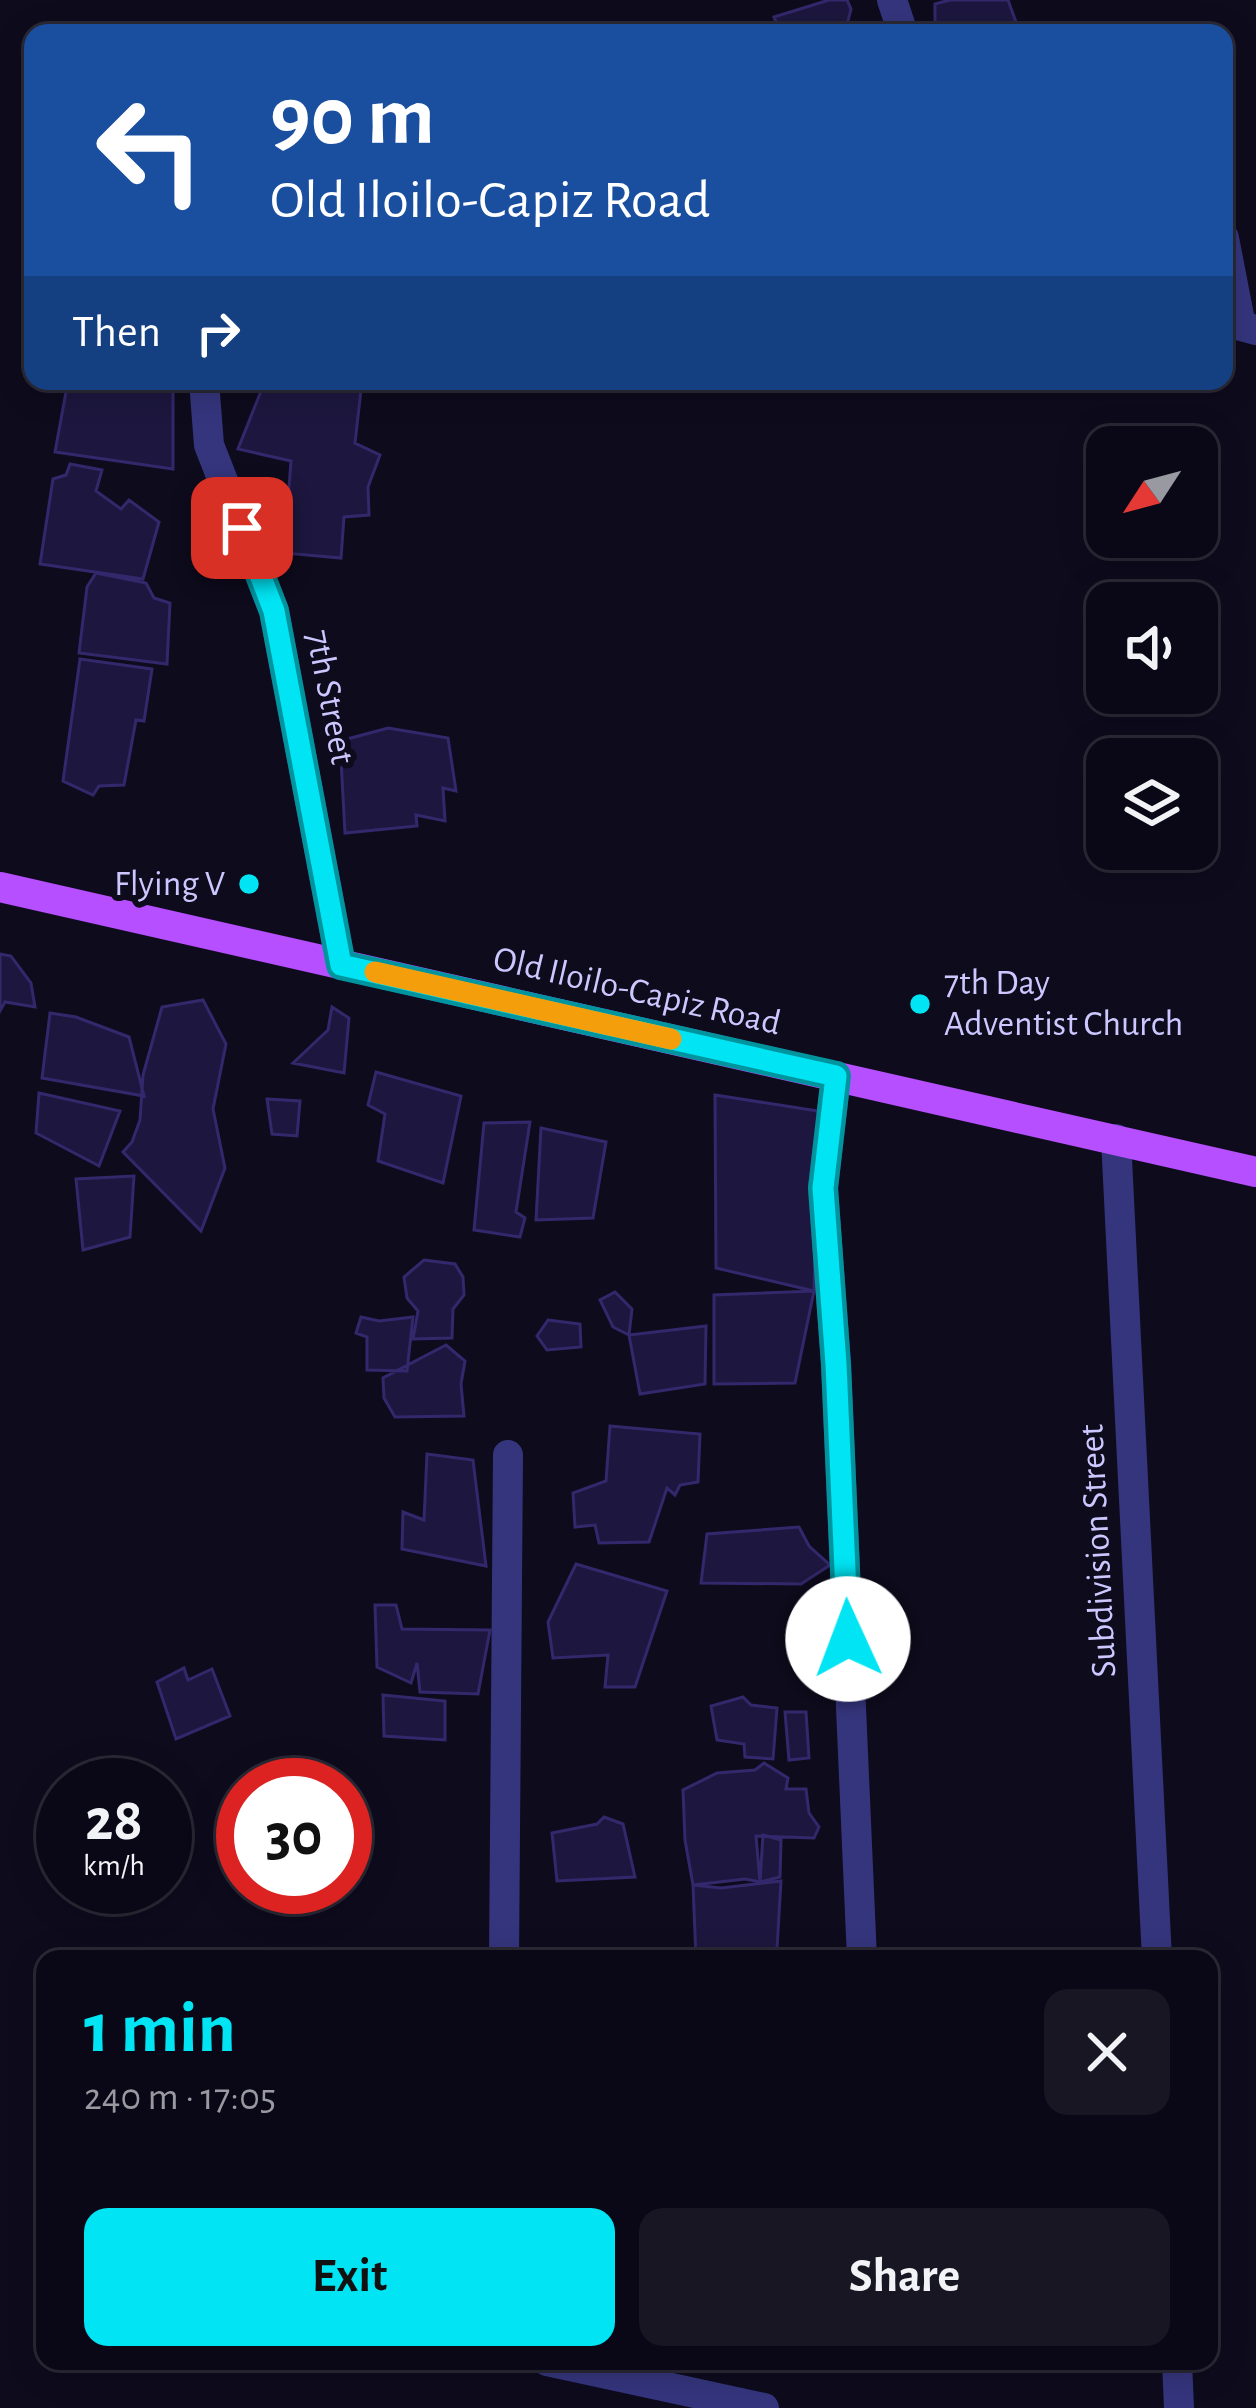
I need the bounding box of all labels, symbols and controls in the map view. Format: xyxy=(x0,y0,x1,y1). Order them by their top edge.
icon: left xyxy=(72,72,228,228)
text: 90 m xyxy=(270,76,435,160)
text: Old Iloilo-Capiz Road xyxy=(270,174,710,228)
icon: right xyxy=(185,300,251,366)
text: Then xyxy=(72,310,161,355)
north arrow xyxy=(1086,426,1218,558)
map controls xyxy=(1086,426,1218,870)
pin xyxy=(191,477,293,579)
icon: arrive xyxy=(209,495,275,561)
button: sound xyxy=(1086,582,1218,714)
street label: 7th Street xyxy=(299,627,361,768)
button: layers xyxy=(1086,738,1218,870)
place label: Flying V xyxy=(114,866,226,902)
marker: Flying V xyxy=(236,871,262,897)
street label: Old Iloilo-Capiz Road xyxy=(490,940,784,1042)
place label: 7th Day Adventist Church xyxy=(944,965,1183,1042)
marker: 7th Day Adventist Church xyxy=(907,991,933,1017)
street label: Subdivision Street xyxy=(1073,1423,1123,1679)
position arrow xyxy=(785,1576,911,1702)
speed limit sign: 30 xyxy=(216,1758,372,1914)
text: 28 xyxy=(85,1791,143,1851)
text: km/h xyxy=(83,1851,145,1881)
button: close xyxy=(1044,1989,1170,2115)
text: 1 min xyxy=(84,1993,236,2065)
text: 240 m · 17:05 xyxy=(84,2078,276,2117)
button: Exit xyxy=(84,2208,615,2346)
button: Share xyxy=(639,2208,1170,2346)

